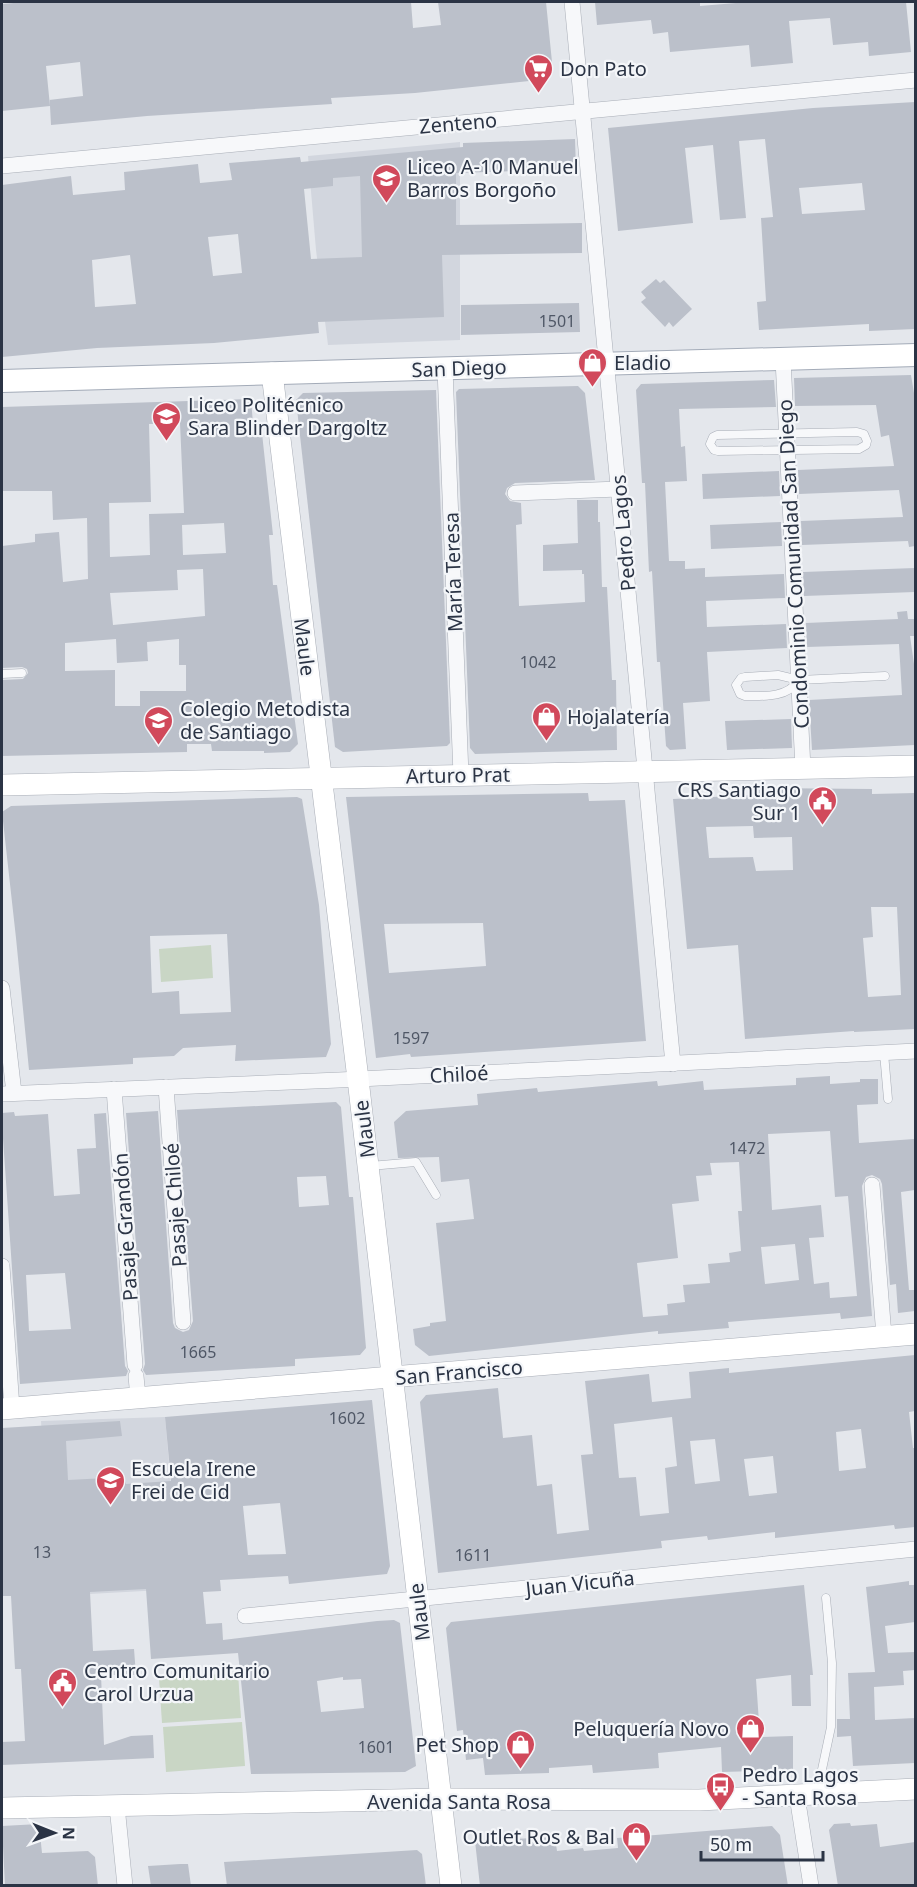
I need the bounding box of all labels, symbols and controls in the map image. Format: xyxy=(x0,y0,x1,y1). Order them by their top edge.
supermarket icon: Don Pato xyxy=(523,52,555,94)
place label: Don Pato xyxy=(560,55,647,82)
street label: Zenteno xyxy=(418,106,498,140)
place label: Liceo A-10 Manuel Barros Borgoño xyxy=(407,153,579,203)
school or university icon: Liceo A-10 Manuel Barros Borgoño xyxy=(370,162,402,204)
house number: 1501 xyxy=(539,310,575,332)
shop icon: Eladio xyxy=(577,346,609,388)
place label: Eladio xyxy=(614,349,671,376)
street label: San Diego xyxy=(411,353,507,383)
place label: Liceo Politécnico Sara Blinder Dargoltz xyxy=(188,391,387,441)
street label: Condominio Comunidad San Diego xyxy=(771,399,815,729)
school or university icon: Liceo Politécnico Sara Blinder Dargoltz xyxy=(151,400,183,442)
street label: Pedro Lagos xyxy=(604,474,642,592)
street label: María Teresa xyxy=(437,511,469,633)
street label: Maule xyxy=(288,616,322,678)
house number: 1042 xyxy=(520,651,556,673)
place label: Colegio Metodista de Santiago xyxy=(180,695,350,745)
shop icon: Hojalatería xyxy=(530,700,562,742)
place label: Hojalatería xyxy=(567,703,670,730)
school or university icon: Colegio Metodista de Santiago xyxy=(143,704,175,746)
street label: Arturo Prat xyxy=(406,761,510,789)
place label: CRS Santiago Sur 1 xyxy=(677,776,801,826)
public building icon: CRS Santiago Sur 1 xyxy=(806,784,838,826)
house number: 1597 xyxy=(393,1027,429,1049)
street label: Chiloé xyxy=(429,1059,489,1089)
street label: Maule xyxy=(347,1098,381,1160)
house number: 1472 xyxy=(729,1137,765,1159)
street label: Pasaje Chiloé xyxy=(157,1142,193,1268)
street label: Pasaje Grandón xyxy=(106,1152,144,1302)
house number: 1665 xyxy=(180,1341,216,1363)
street label: San Francisco xyxy=(394,1353,524,1391)
house number: 1602 xyxy=(329,1407,365,1429)
place label: Escuela Irene Frei de Cid xyxy=(131,1455,256,1505)
school or university icon: Escuela Irene Frei de Cid xyxy=(94,1464,126,1506)
house number: 13 xyxy=(33,1541,51,1563)
house number: 1611 xyxy=(455,1544,491,1566)
street label: Juan Vicuña xyxy=(522,1564,636,1602)
street label: Maule xyxy=(402,1581,436,1643)
place label: Centro Comunitario Carol Urzua xyxy=(84,1657,270,1707)
public building icon: Centro Comunitario Carol Urzua xyxy=(47,1666,79,1708)
shop icon: Peluquería Novo xyxy=(734,1712,766,1754)
place label: Peluquería Novo xyxy=(573,1715,729,1742)
shop icon: Pet Shop xyxy=(504,1728,536,1770)
place label: Pet Shop xyxy=(415,1731,499,1758)
house number: 1601 xyxy=(358,1736,394,1758)
place label: Pedro Lagos - Santa Rosa xyxy=(742,1761,859,1811)
bus stop icon: Pedro Lagos - Santa Rosa xyxy=(705,1770,737,1812)
street label: Avenida Santa Rosa xyxy=(367,1788,551,1815)
north arrow xyxy=(24,1803,84,1863)
shop icon: Outlet Ros & Bal xyxy=(620,1820,652,1862)
place label: Outlet Ros & Bal xyxy=(462,1823,615,1850)
scale bar xyxy=(701,1824,822,1862)
text: N xyxy=(58,1827,80,1840)
text: 50 m xyxy=(710,1832,752,1856)

